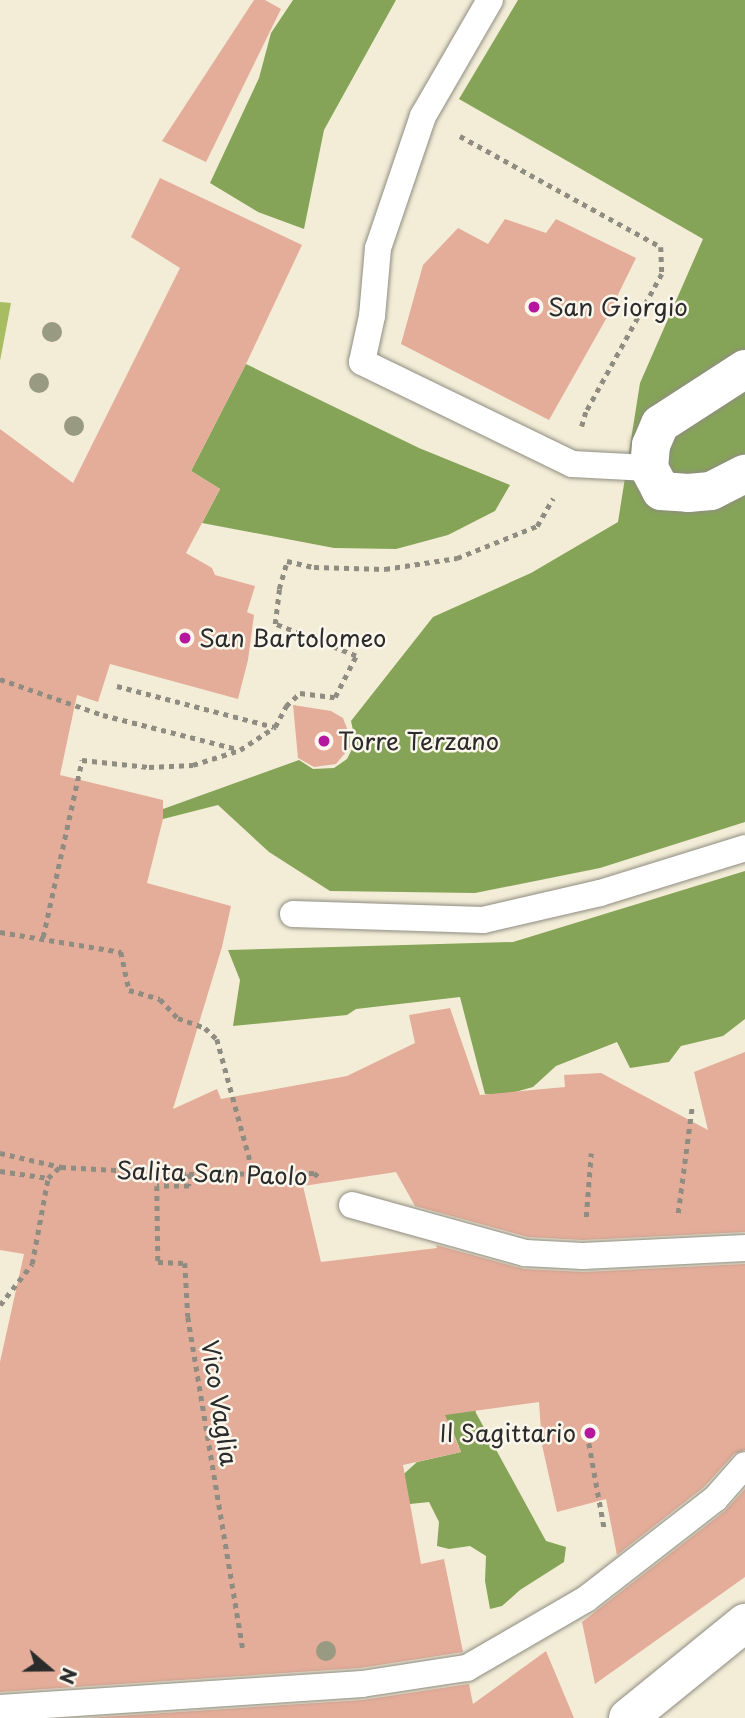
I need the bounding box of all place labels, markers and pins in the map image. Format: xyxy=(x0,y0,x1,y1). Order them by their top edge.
place label: San Giorgio xyxy=(548,293,687,321)
marker: San Giorgio xyxy=(526,299,542,315)
place label: San Bartolomeo xyxy=(199,624,386,652)
marker: San Bartolomeo xyxy=(177,630,193,646)
place label: Torre Terzano xyxy=(338,727,499,755)
marker: Torre Terzano xyxy=(316,733,332,749)
place label: Il Sagittario xyxy=(439,1419,576,1447)
marker: Il Sagittario xyxy=(582,1425,598,1441)

